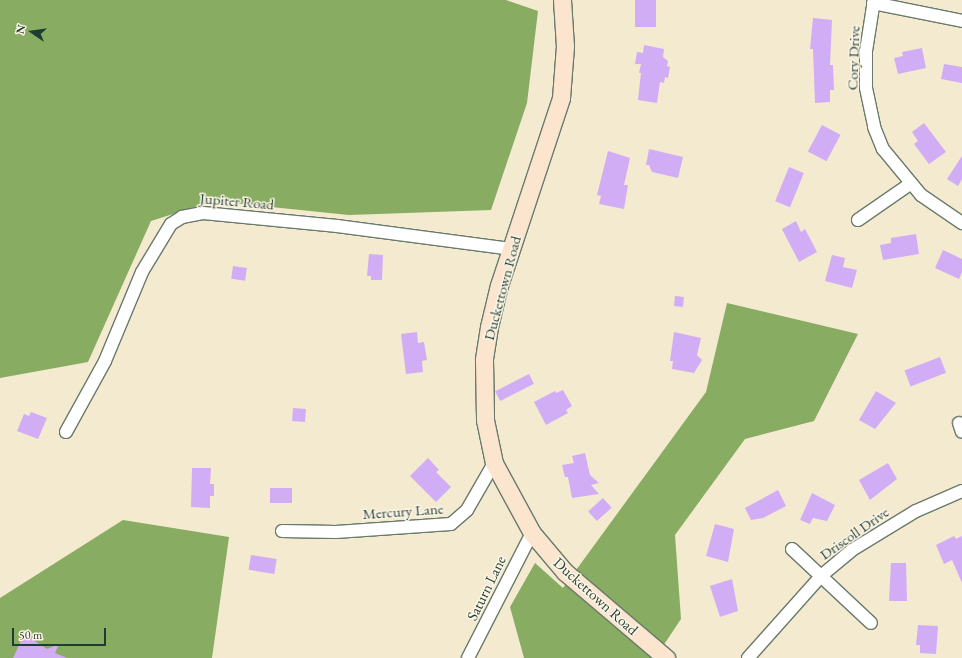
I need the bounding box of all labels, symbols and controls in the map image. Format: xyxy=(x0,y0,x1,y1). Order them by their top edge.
north arrow xyxy=(12,12,52,52)
text: N xyxy=(12,23,28,35)
street label: Cory Drive xyxy=(843,25,863,91)
street label: Jupiter Road xyxy=(199,189,275,213)
street label: Duckettown Road xyxy=(479,234,525,342)
street label: Mercury Lane xyxy=(362,499,444,523)
street label: Driscoll Drive xyxy=(816,503,892,563)
street label: Saturn Lane xyxy=(463,553,509,623)
street label: Duckettown Road xyxy=(550,553,642,639)
scale bar xyxy=(14,620,108,646)
text: 50 m xyxy=(19,627,42,643)

